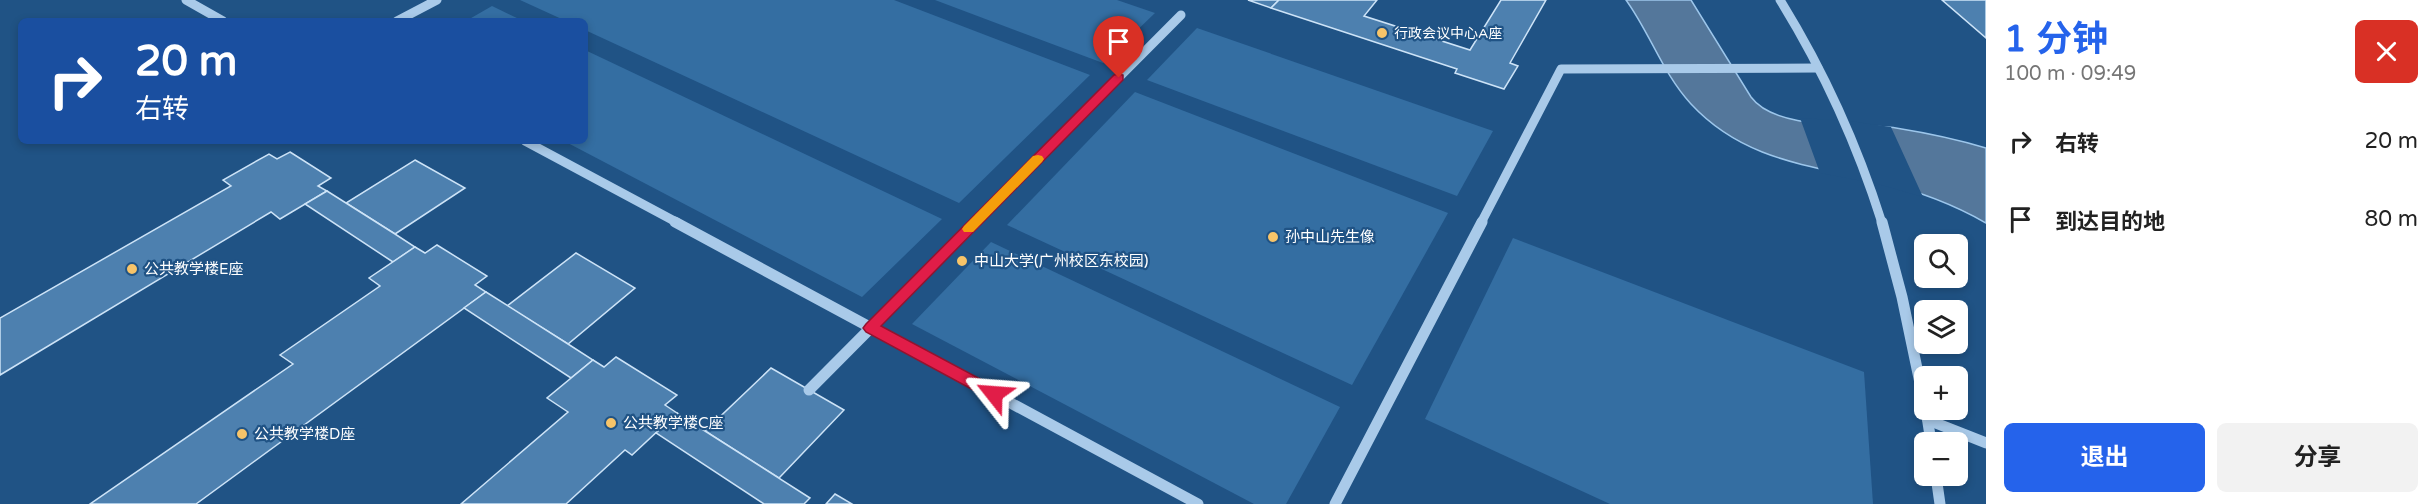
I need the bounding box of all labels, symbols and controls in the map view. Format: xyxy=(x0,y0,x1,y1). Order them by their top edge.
pin xyxy=(1093,16,1144,78)
text: 1 分钟 xyxy=(2004,18,2108,61)
button: close xyxy=(2355,20,2418,83)
icon: arrive xyxy=(1102,25,1135,58)
place label: 行政会议中心A座 xyxy=(1394,25,1502,42)
marker: 行政会议中心A座 xyxy=(1375,26,1389,40)
text: 20 m xyxy=(135,36,237,87)
icon: right xyxy=(36,42,114,120)
text: 100 m · 09:49 xyxy=(2004,62,2136,86)
text: 右转 xyxy=(135,93,189,126)
icon: right xyxy=(2004,125,2037,158)
text: 20 m xyxy=(2364,128,2418,154)
text: 右转 xyxy=(2055,131,2099,157)
icon: arrive xyxy=(2004,203,2037,236)
text: 80 m xyxy=(2364,206,2418,232)
text: 到达目的地 xyxy=(2055,209,2165,235)
place label: 孙中山先生像 xyxy=(1285,228,1375,246)
marker: 孙中山先生像 xyxy=(1266,230,1280,244)
map controls xyxy=(1914,234,1968,486)
button: search xyxy=(1914,234,1968,288)
place label: 中山大学(广州校区东校园) xyxy=(974,252,1148,270)
marker: 中山大学(广州校区东校园) xyxy=(955,254,969,268)
place label: 公共教学楼E座 xyxy=(144,260,244,278)
marker: 公共教学楼E座 xyxy=(125,262,139,276)
button: layers xyxy=(1914,300,1968,354)
position arrow xyxy=(962,362,1026,426)
button: + xyxy=(1914,366,1968,420)
place label: 公共教学楼C座 xyxy=(623,414,723,432)
marker: 公共教学楼C座 xyxy=(604,416,618,430)
button: 退出 xyxy=(2004,423,2205,492)
button: 分享 xyxy=(2217,423,2418,492)
place label: 公共教学楼D座 xyxy=(254,425,355,443)
marker: 公共教学楼D座 xyxy=(235,427,249,441)
button: − xyxy=(1914,432,1968,486)

